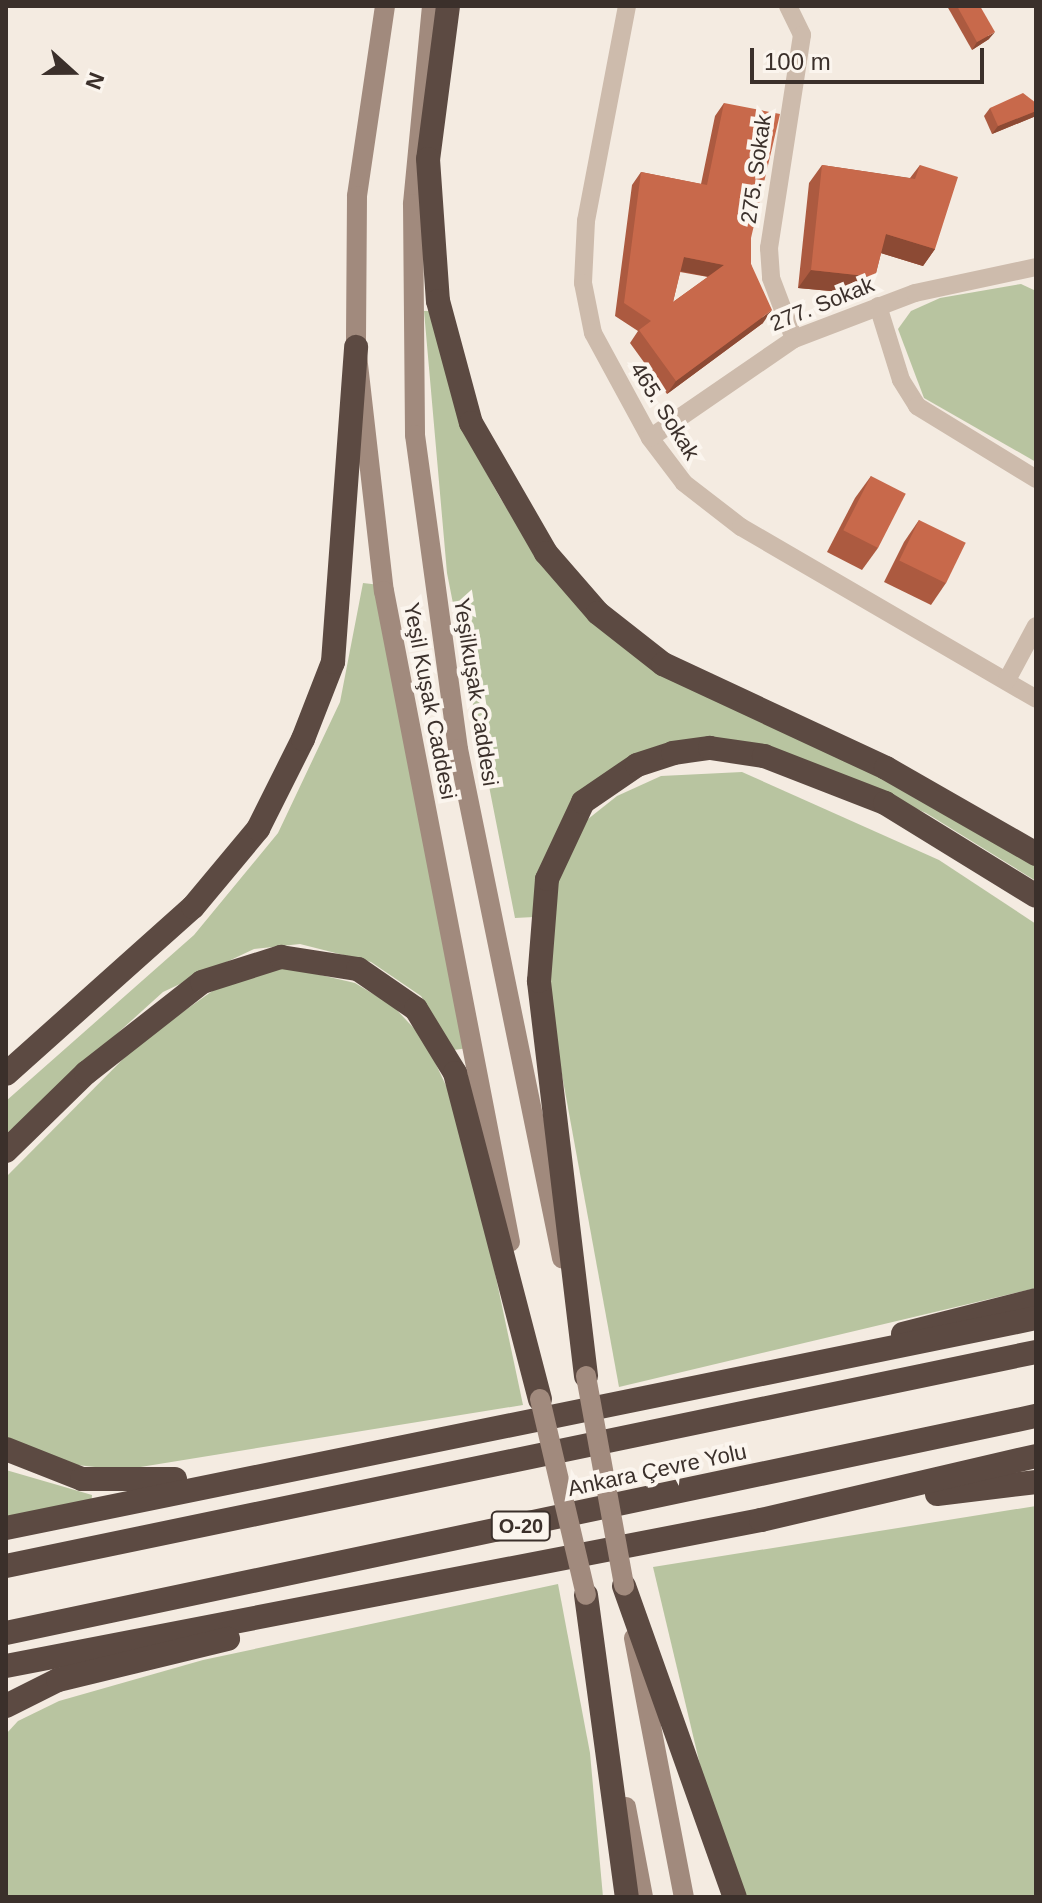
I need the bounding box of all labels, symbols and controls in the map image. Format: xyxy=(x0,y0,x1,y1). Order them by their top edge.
north arrow xyxy=(32,32,112,112)
scale bar xyxy=(754,32,988,82)
text: 100 m xyxy=(764,48,831,75)
text: N xyxy=(80,69,109,93)
street label: 275. Sokak xyxy=(735,113,777,225)
street label: 277. Sokak xyxy=(766,271,878,337)
street label: 465. Sokak xyxy=(625,357,705,465)
street label: Yeşilkuşak Caddesi xyxy=(448,596,504,788)
street label: Yeşil Kuşak Caddesi xyxy=(398,600,462,802)
street label: Ankara Çevre Yolu xyxy=(565,1438,749,1502)
road number: O-20 xyxy=(489,1510,553,1542)

